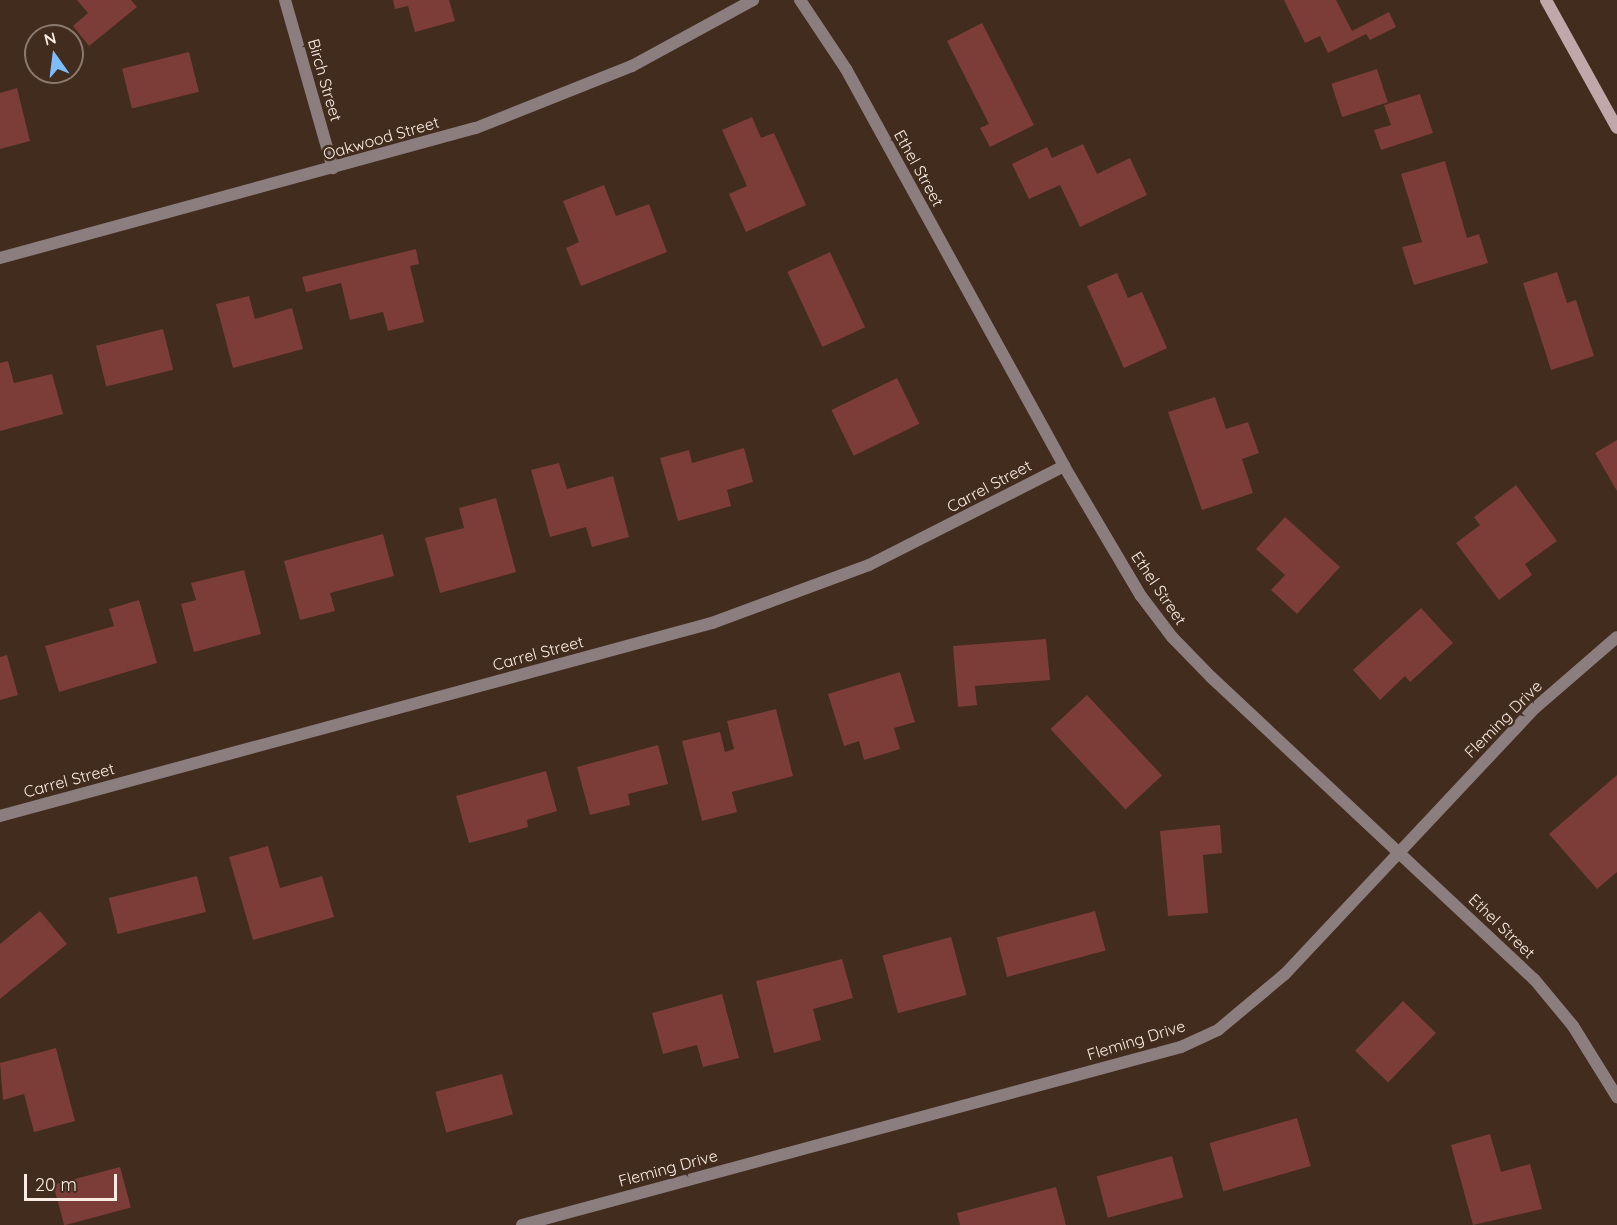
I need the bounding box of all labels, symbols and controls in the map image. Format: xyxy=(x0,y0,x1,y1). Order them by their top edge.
north arrow xyxy=(24,24,84,84)
text: N xyxy=(42,27,58,50)
street label: Birch Street xyxy=(304,36,346,124)
street label: Oakwood Street xyxy=(321,112,441,164)
street label: Ethel Street xyxy=(890,126,948,210)
street label: Carrel Street xyxy=(943,456,1035,516)
street label: Ethel Street xyxy=(1127,548,1191,628)
street label: Carrel Street xyxy=(491,632,585,674)
street label: Fleming Drive xyxy=(1460,676,1546,762)
street label: Carrel Street xyxy=(22,759,116,801)
street label: Ethel Street xyxy=(1465,890,1539,962)
street label: Fleming Drive xyxy=(1085,1016,1187,1064)
street label: Fleming Drive xyxy=(616,1146,720,1190)
scale bar xyxy=(27,1162,120,1200)
text: 20 m xyxy=(35,1173,77,1196)

